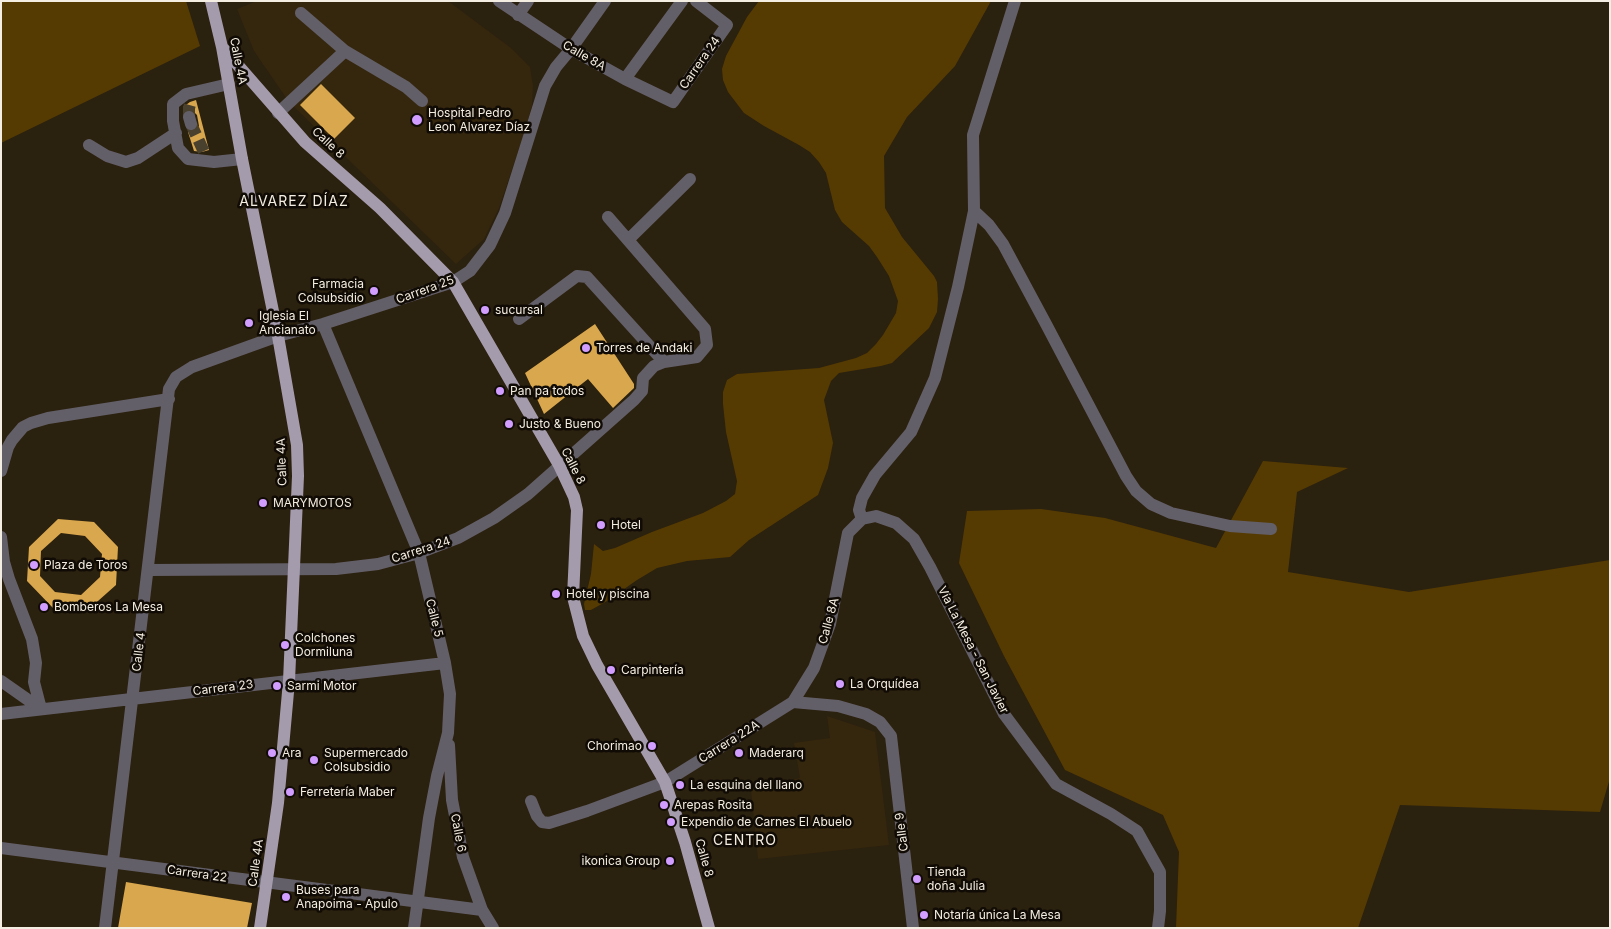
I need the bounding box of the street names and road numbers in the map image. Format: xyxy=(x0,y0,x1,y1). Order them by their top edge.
street label: Carrera 24 xyxy=(677,34,723,92)
street label: Calle 4A xyxy=(226,36,250,86)
street label: Calle 8A xyxy=(560,38,608,74)
street label: Calle 8 xyxy=(309,124,347,162)
street label: Carrera 25 xyxy=(394,273,456,307)
street label: Calle 4A xyxy=(274,438,290,486)
street label: Calle 8 xyxy=(558,445,588,487)
street label: Carrera 24 xyxy=(390,534,452,566)
street label: Vía La Mesa - San Javier xyxy=(935,584,1011,716)
street label: Calle 8A xyxy=(816,596,842,646)
street label: Calle 5 xyxy=(422,597,446,639)
street label: Calle 4 xyxy=(129,632,149,672)
street label: Carrera 23 xyxy=(192,677,254,699)
street label: Carrera 22A xyxy=(696,718,762,766)
street label: Calle 6 xyxy=(447,812,469,854)
street label: Calle 9 xyxy=(892,812,912,852)
street label: Calle 8 xyxy=(692,837,716,879)
street label: Calle 4A xyxy=(246,838,266,888)
street label: Carrera 22 xyxy=(166,863,228,885)

